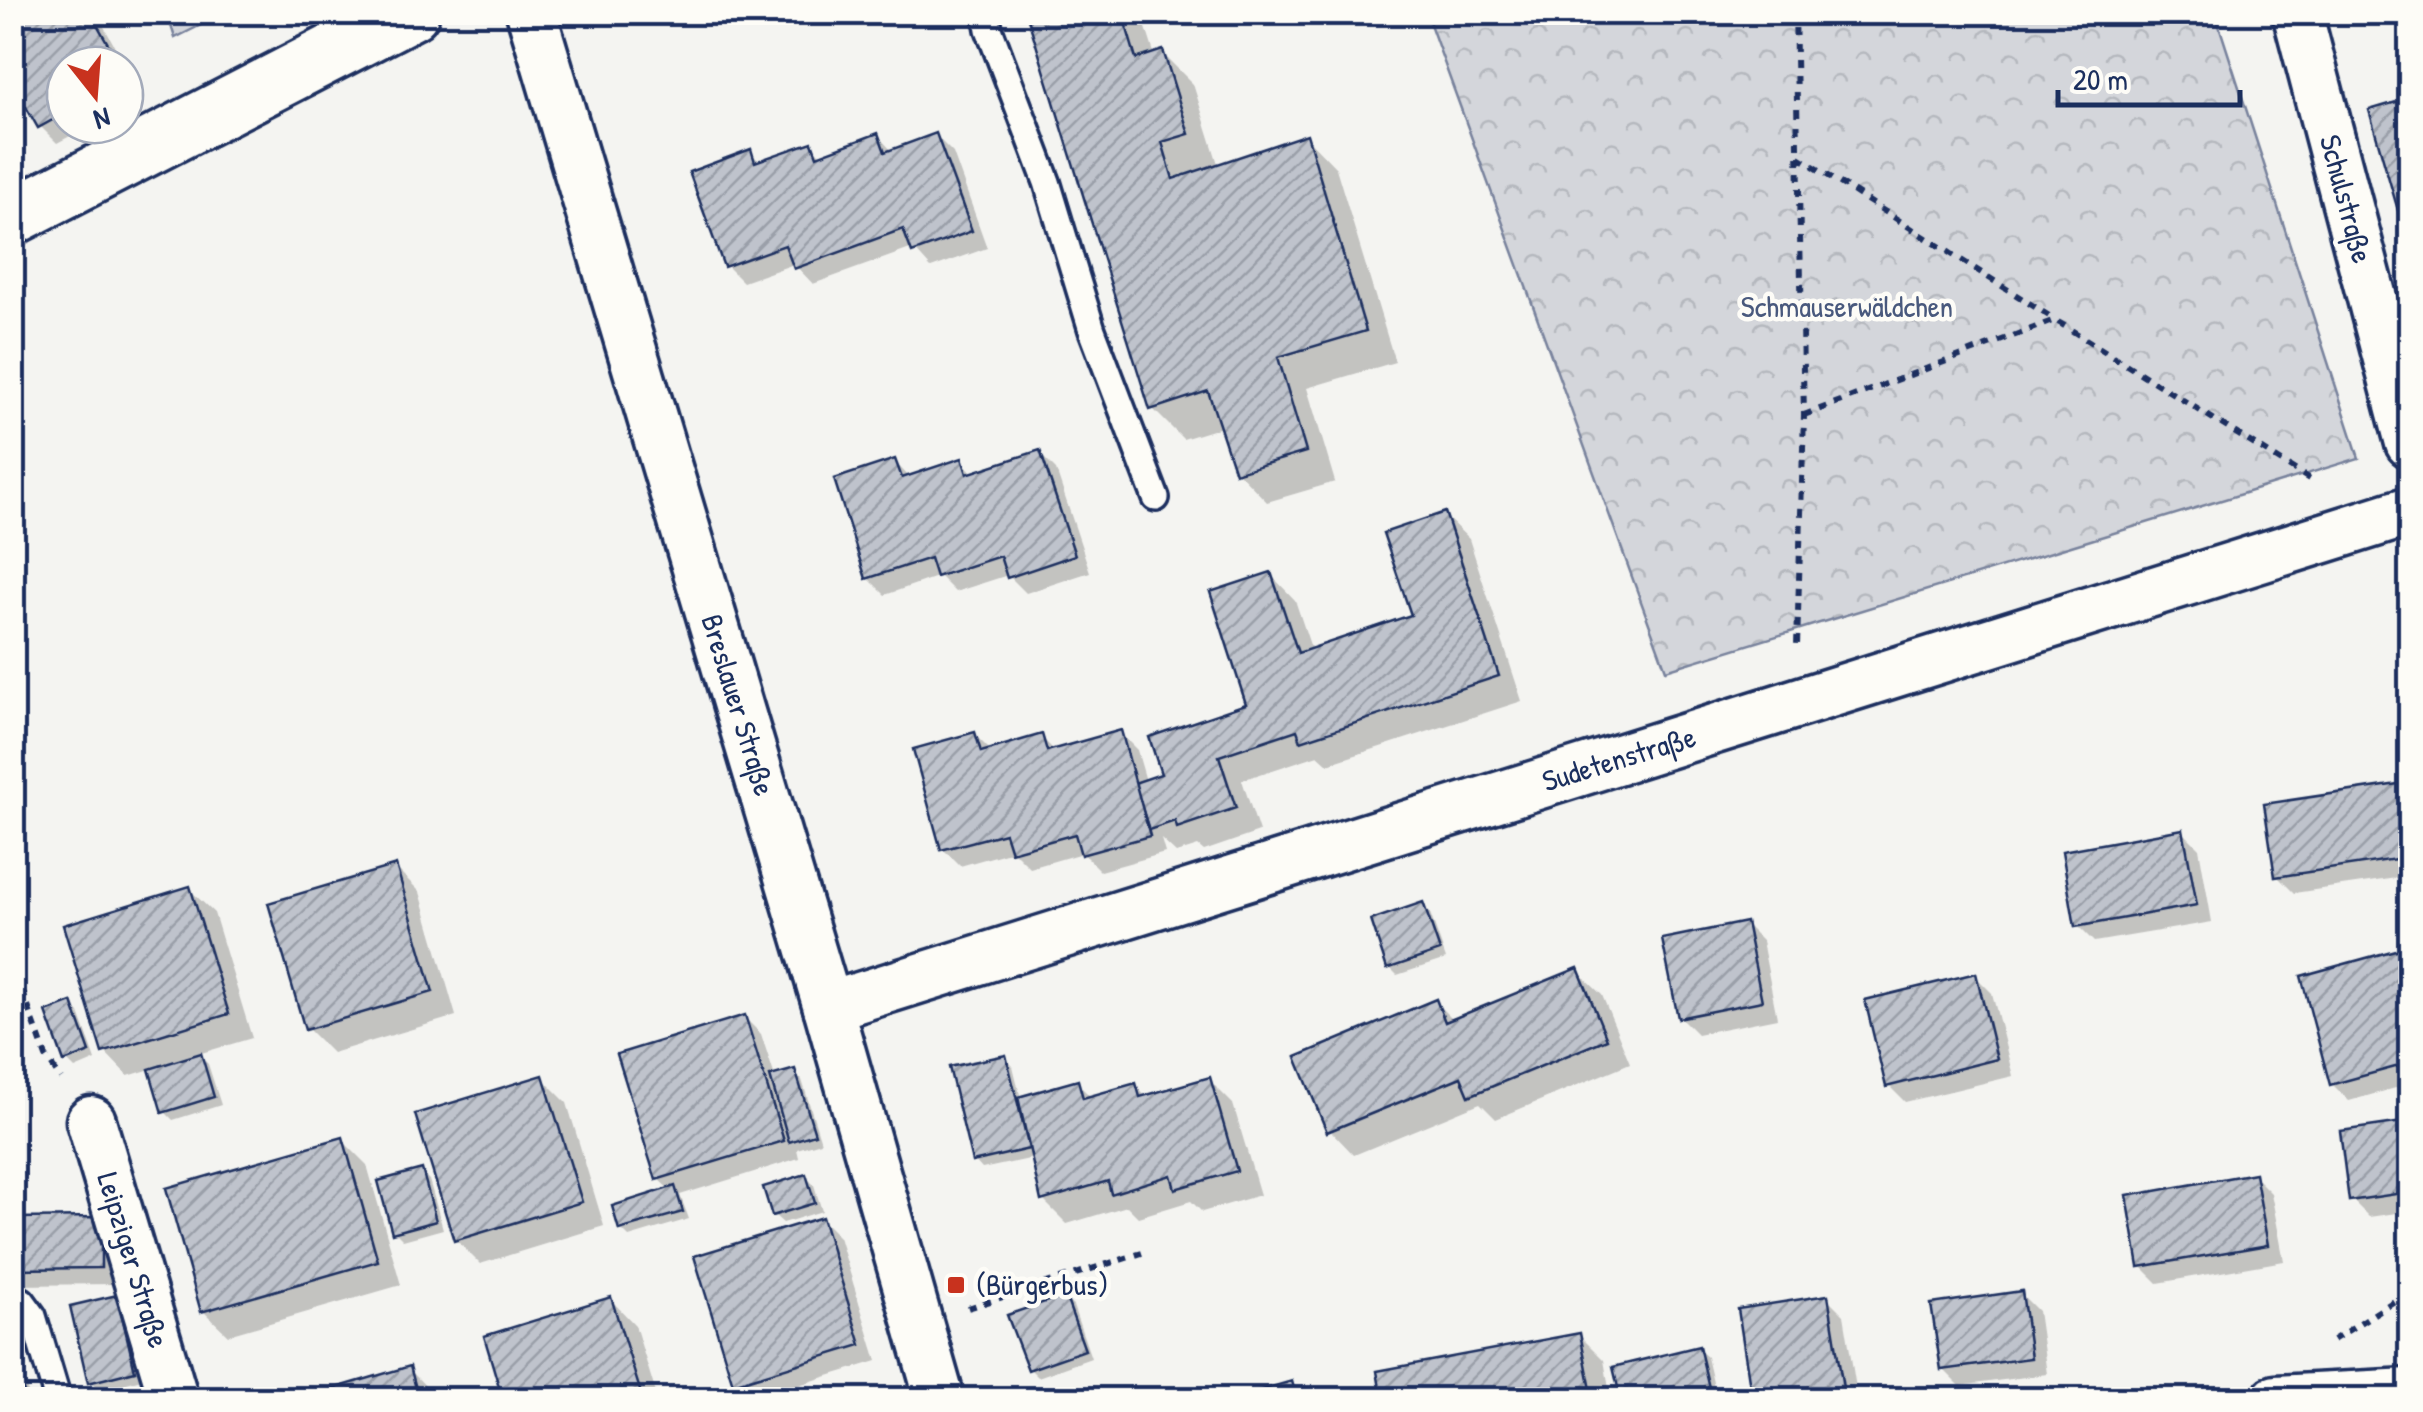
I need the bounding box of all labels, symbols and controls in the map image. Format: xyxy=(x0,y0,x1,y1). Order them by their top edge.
north arrow xyxy=(45,45,145,145)
scale bar xyxy=(2058,45,2240,107)
text: 20 m xyxy=(2073,59,2128,99)
text: N xyxy=(90,99,115,139)
street label: Schulstraße xyxy=(2311,130,2383,267)
park label: Schmauserwäldchen xyxy=(1741,286,1953,326)
street label: Breslauer Straße xyxy=(692,609,786,800)
street label: Sudetenstraße xyxy=(1537,716,1700,800)
street label: Leipziger Straße xyxy=(88,1167,180,1352)
place label: (Bürgerbus) xyxy=(976,1264,1108,1304)
marker: (Bürgerbus) xyxy=(945,1274,967,1296)

